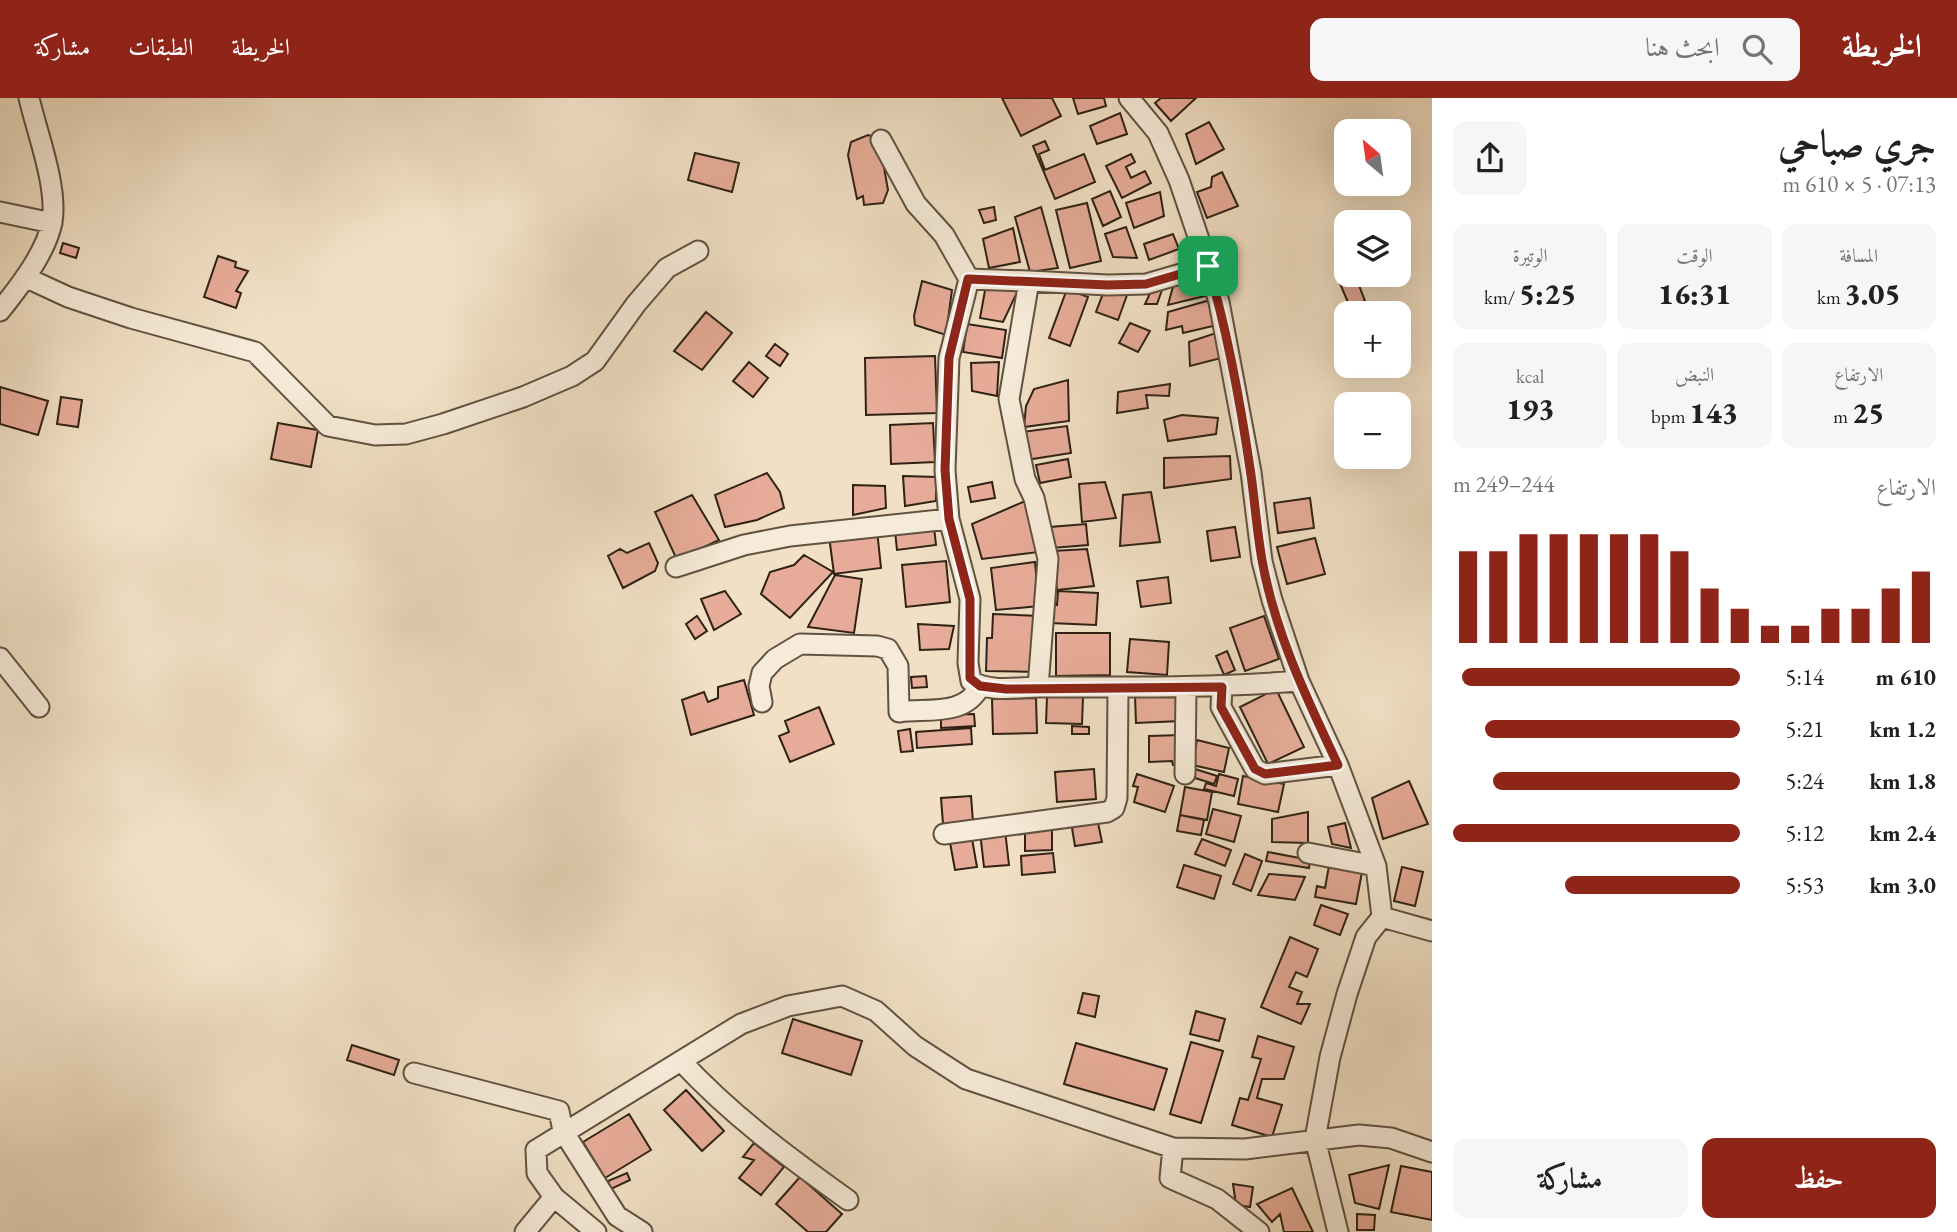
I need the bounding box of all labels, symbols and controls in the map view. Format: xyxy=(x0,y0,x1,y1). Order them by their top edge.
search box xyxy=(1310,18,1800,81)
text: الخريطة xyxy=(1842,24,1922,67)
text: ابحث هنا xyxy=(1645,30,1720,64)
icon: search xyxy=(1738,30,1776,68)
text: مشاركة xyxy=(35,31,90,62)
text: الطبقات xyxy=(128,31,194,62)
text: الخريطة xyxy=(232,31,290,62)
text: جري صباحي xyxy=(1778,118,1936,167)
north arrow xyxy=(1334,119,1410,196)
map controls xyxy=(1334,119,1411,469)
button: share xyxy=(1453,121,1527,195)
text: 07:13 · 5 × 610 m xyxy=(1783,169,1936,199)
button: layers xyxy=(1334,210,1411,287)
pin xyxy=(1178,236,1238,296)
text: الوتيرة xyxy=(1513,243,1548,268)
text: الوقت xyxy=(1676,243,1713,268)
text: المسافة xyxy=(1839,243,1878,268)
icon: arrive xyxy=(1189,247,1227,285)
text: 5:25 xyxy=(1519,274,1576,313)
text: 16:31 xyxy=(1658,274,1731,313)
text: 3.05 xyxy=(1845,274,1901,313)
text: /km xyxy=(1484,285,1519,310)
text: km xyxy=(1817,285,1845,310)
button: + xyxy=(1334,301,1411,378)
text: النبض xyxy=(1675,362,1714,387)
text: الارتفاع xyxy=(1834,362,1883,387)
text: kcal xyxy=(1516,364,1544,389)
text: 193 xyxy=(1506,389,1554,428)
button: − xyxy=(1334,392,1411,469)
text: 143 xyxy=(1689,393,1738,432)
text: 25 xyxy=(1852,393,1884,432)
text: bpm xyxy=(1651,404,1689,429)
text: m xyxy=(1833,404,1852,429)
text: 244–249 m xyxy=(1453,469,1554,499)
text: الارتفاع xyxy=(1876,472,1936,502)
text: 5:14 xyxy=(1785,662,1824,692)
text: 610 m xyxy=(1875,662,1936,692)
text: 5:21 xyxy=(1785,714,1824,744)
text: 1.2 km xyxy=(1869,714,1936,744)
text: 5:24 xyxy=(1785,766,1824,796)
text: 1.8 km xyxy=(1869,766,1936,796)
text: 5:12 xyxy=(1785,818,1824,848)
text: 2.4 km xyxy=(1869,818,1936,848)
text: 5:53 xyxy=(1785,870,1824,900)
text: 3.0 km xyxy=(1869,870,1936,900)
button: مشاركة xyxy=(1453,1138,1688,1218)
button: حفظ xyxy=(1702,1138,1936,1218)

